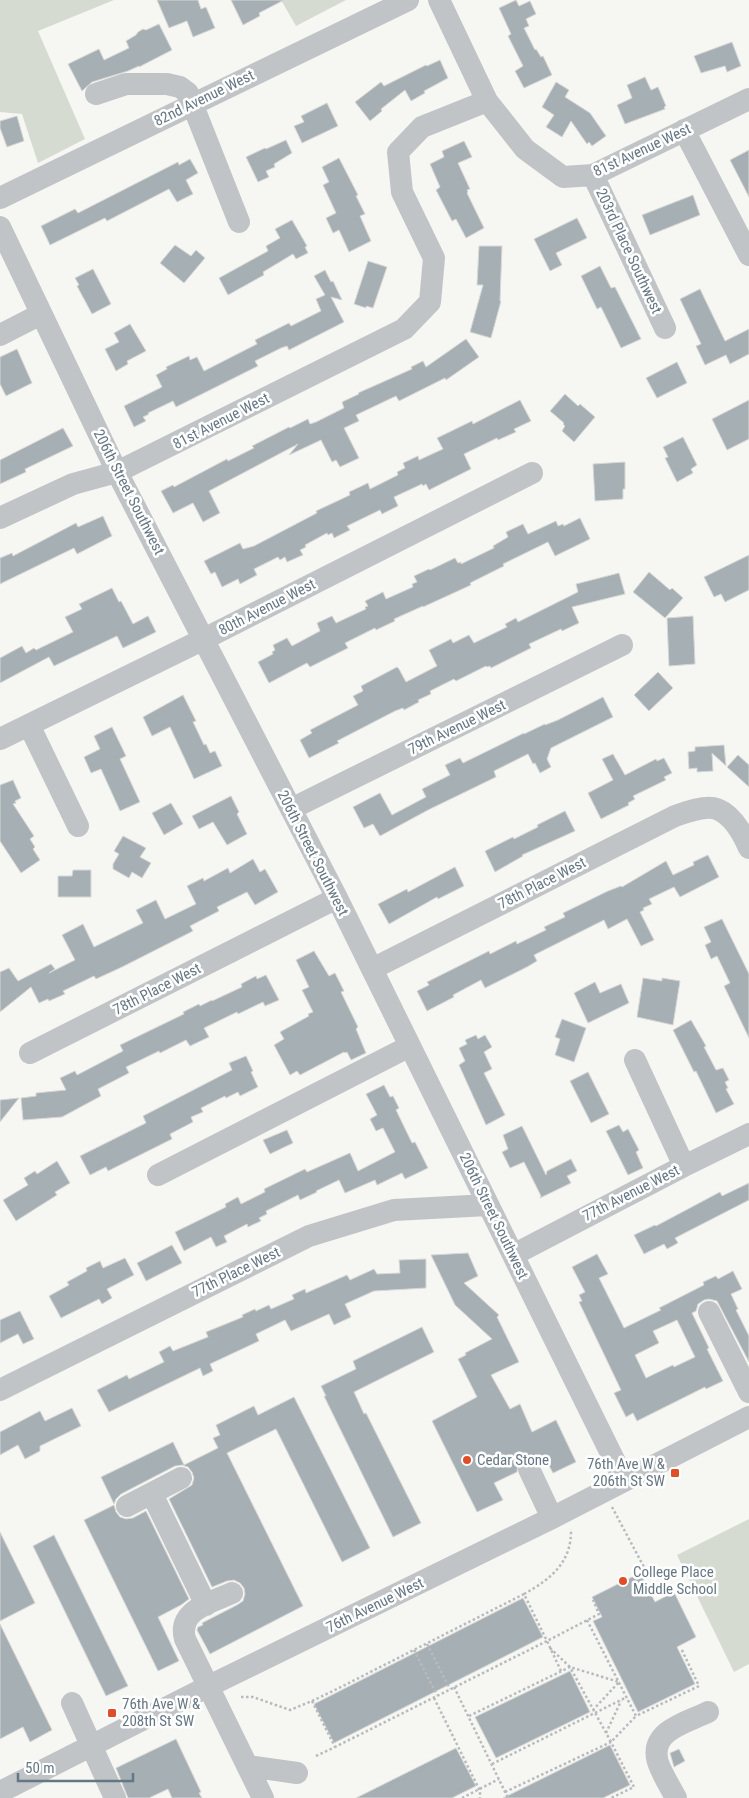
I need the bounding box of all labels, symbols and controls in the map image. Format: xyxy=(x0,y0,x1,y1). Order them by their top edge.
street label: 82nd Avenue West xyxy=(151,66,257,130)
street label: 81st Avenue West xyxy=(590,120,694,180)
street label: 203rd Place Southwest xyxy=(592,185,666,317)
street label: 81st Avenue West xyxy=(170,389,272,453)
street label: 206th Street Southwest xyxy=(90,426,168,558)
street label: 80th Avenue West xyxy=(216,575,318,639)
street label: 79th Avenue West xyxy=(405,696,509,758)
street label: 206th Street Southwest xyxy=(274,787,352,919)
street label: 78th Place West xyxy=(495,853,589,913)
street label: 78th Place West xyxy=(110,959,204,1019)
street label: 206th Street Southwest xyxy=(456,1150,532,1282)
street label: 77th Avenue West xyxy=(580,1161,682,1225)
street label: 77th Place West xyxy=(189,1243,283,1301)
place label: Cedar Stone xyxy=(477,1451,549,1469)
marker: Cedar Stone xyxy=(461,1454,473,1466)
place label: 76th Ave W & 206th St SW xyxy=(587,1455,666,1490)
marker: 76th Ave W & 206th St SW xyxy=(669,1467,681,1479)
place label: College Place Middle School xyxy=(633,1563,717,1598)
street label: 76th Avenue West xyxy=(323,1574,427,1636)
marker: College Place Middle School xyxy=(617,1575,629,1587)
place label: 76th Ave W & 208th St SW xyxy=(122,1695,201,1730)
marker: 76th Ave W & 208th St SW xyxy=(106,1707,118,1719)
scale bar xyxy=(18,1750,132,1782)
text: 50 m xyxy=(25,1759,55,1777)

